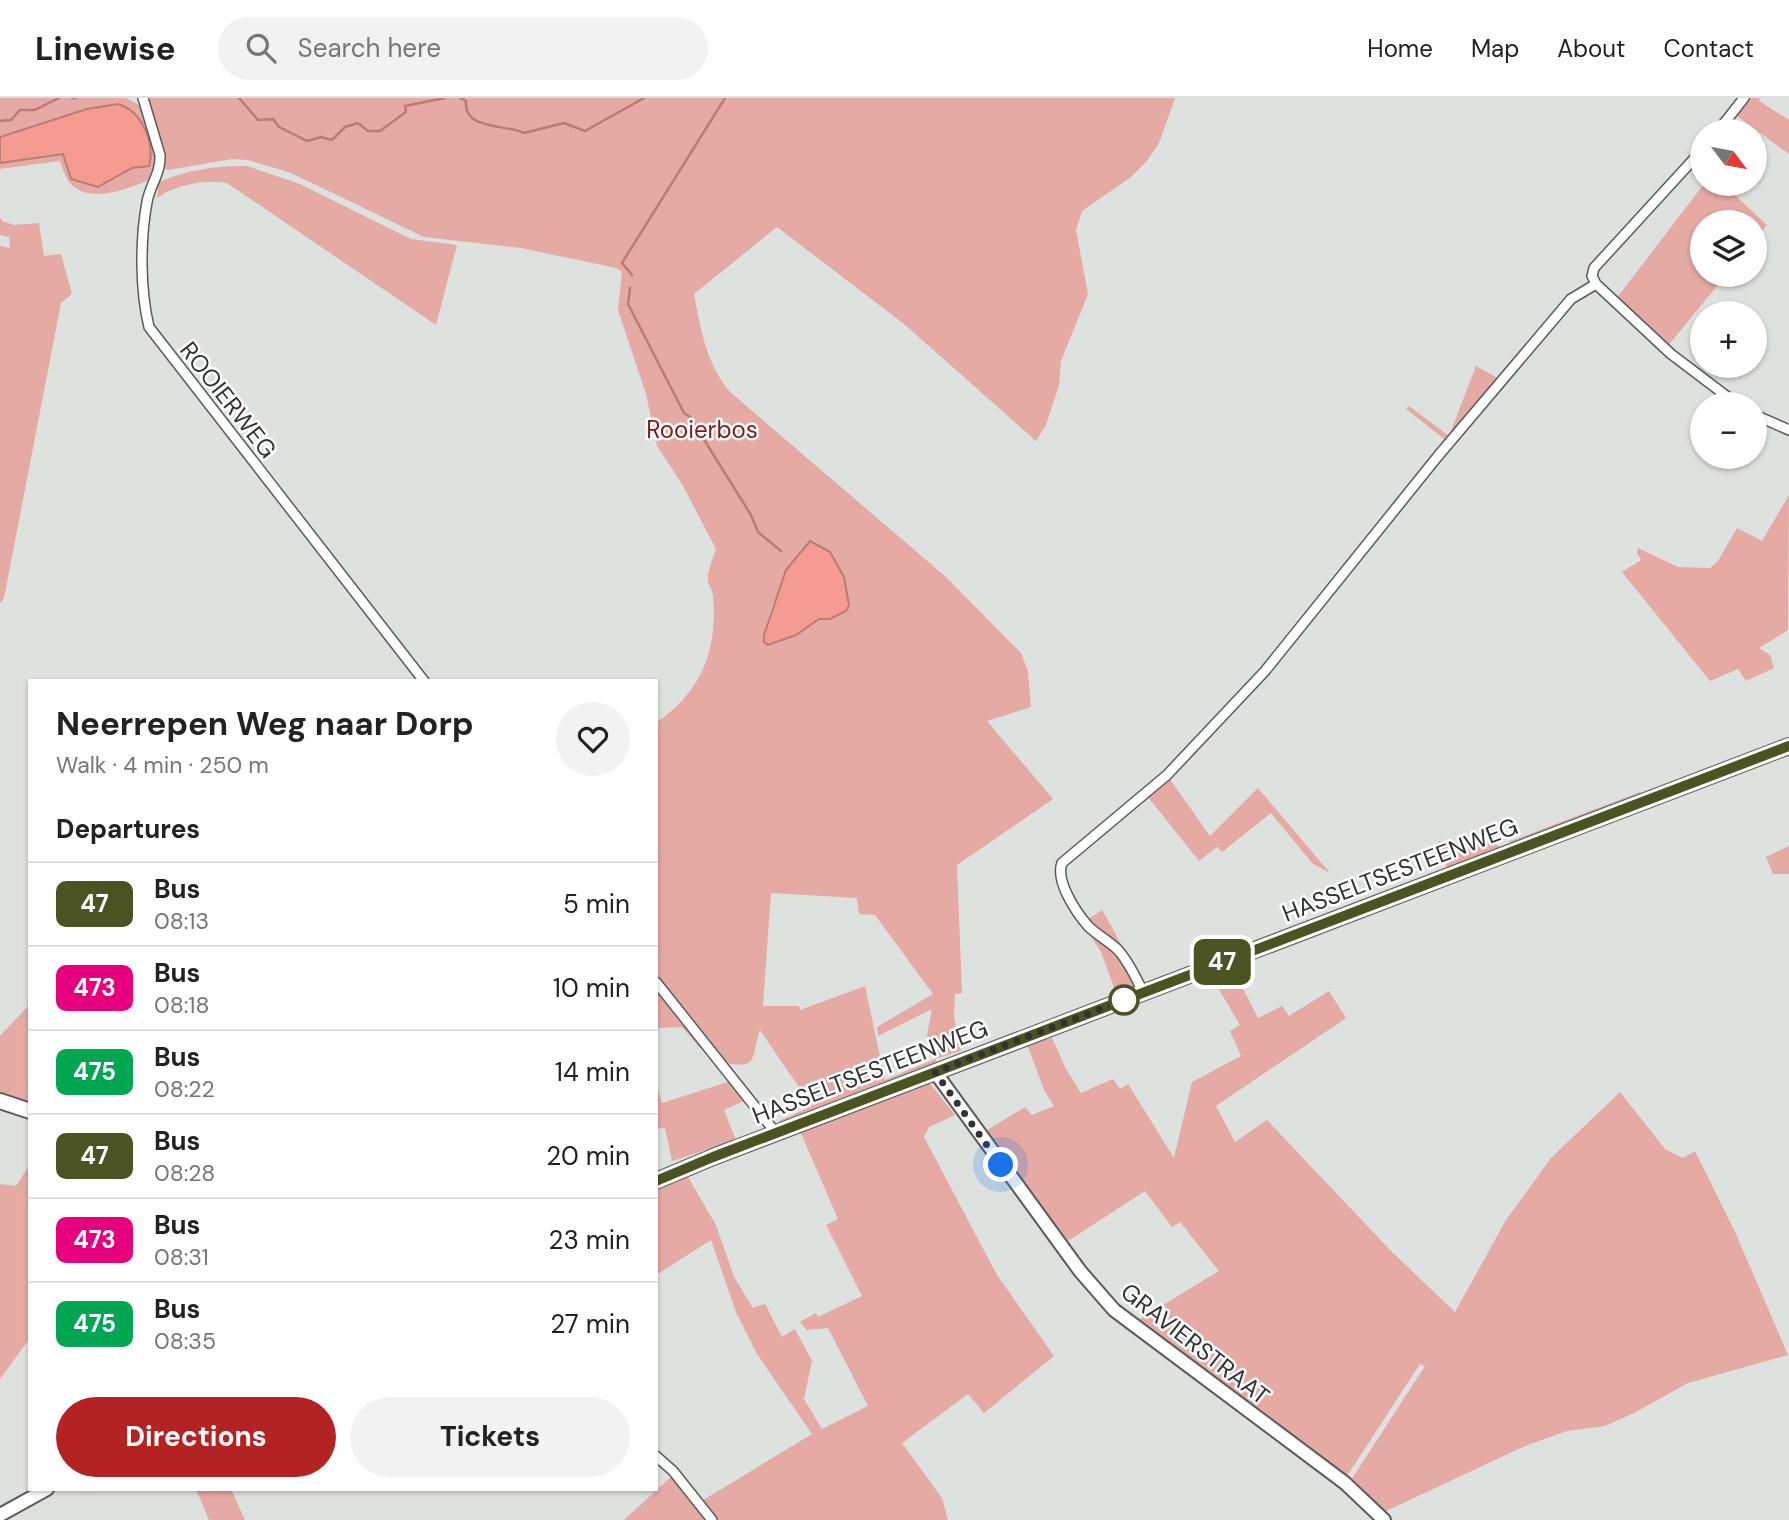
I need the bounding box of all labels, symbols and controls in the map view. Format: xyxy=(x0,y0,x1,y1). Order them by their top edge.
search box xyxy=(218,17,708,80)
text: Linewise xyxy=(35,27,176,70)
icon: search xyxy=(242,29,280,67)
text: Search here xyxy=(298,31,441,65)
text: Home xyxy=(1367,33,1433,64)
text: Map xyxy=(1471,33,1519,64)
text: About xyxy=(1557,33,1626,64)
text: Contact xyxy=(1664,33,1754,64)
north arrow xyxy=(1690,119,1768,196)
map controls xyxy=(1690,119,1767,469)
button: layers xyxy=(1690,210,1767,287)
button: + xyxy=(1690,301,1767,378)
street label: ROOIERWEG xyxy=(173,335,284,464)
button: − xyxy=(1690,392,1767,469)
park label: Rooierbos xyxy=(646,414,758,445)
text: Neerrepen Weg naar Dorp xyxy=(56,702,474,745)
button: heart xyxy=(556,702,630,776)
text: Walk · 4 min · 250 m xyxy=(56,750,269,780)
street label: HASSELTSESTEENWEG xyxy=(1278,810,1522,929)
text: Departures xyxy=(56,812,200,846)
text: Bus xyxy=(154,872,200,906)
text: 5 min xyxy=(563,887,630,921)
text: 47 xyxy=(80,888,109,919)
text: 08:13 xyxy=(154,906,209,936)
line badge: 47 xyxy=(1190,939,1254,985)
text: 47 xyxy=(1208,946,1236,977)
text: Bus xyxy=(154,956,200,990)
text: 10 min xyxy=(553,971,630,1005)
text: 473 xyxy=(73,972,116,1003)
unlabelled marker xyxy=(1109,985,1139,1015)
text: 08:18 xyxy=(154,990,210,1020)
street label: HASSELTSESTEENWEG xyxy=(748,1012,992,1131)
text: Bus xyxy=(154,1040,200,1074)
text: 14 min xyxy=(555,1055,630,1089)
text: 475 xyxy=(73,1056,116,1087)
text: 08:22 xyxy=(154,1074,215,1104)
text: Bus xyxy=(154,1124,200,1158)
text: 20 min xyxy=(546,1139,630,1173)
text: 47 xyxy=(80,1140,109,1171)
your location xyxy=(983,1147,1018,1182)
text: 08:28 xyxy=(154,1158,215,1188)
text: Bus xyxy=(154,1208,200,1242)
text: 23 min xyxy=(548,1223,630,1257)
text: 473 xyxy=(73,1224,116,1255)
text: 08:31 xyxy=(154,1242,209,1272)
street label: GRAVIERSTRAAT xyxy=(1115,1276,1276,1411)
text: Bus xyxy=(154,1292,200,1326)
text: 27 min xyxy=(550,1307,630,1341)
text: 475 xyxy=(73,1308,116,1339)
text: 08:35 xyxy=(154,1326,216,1356)
button: Directions xyxy=(56,1397,336,1477)
button: Tickets xyxy=(350,1397,630,1477)

